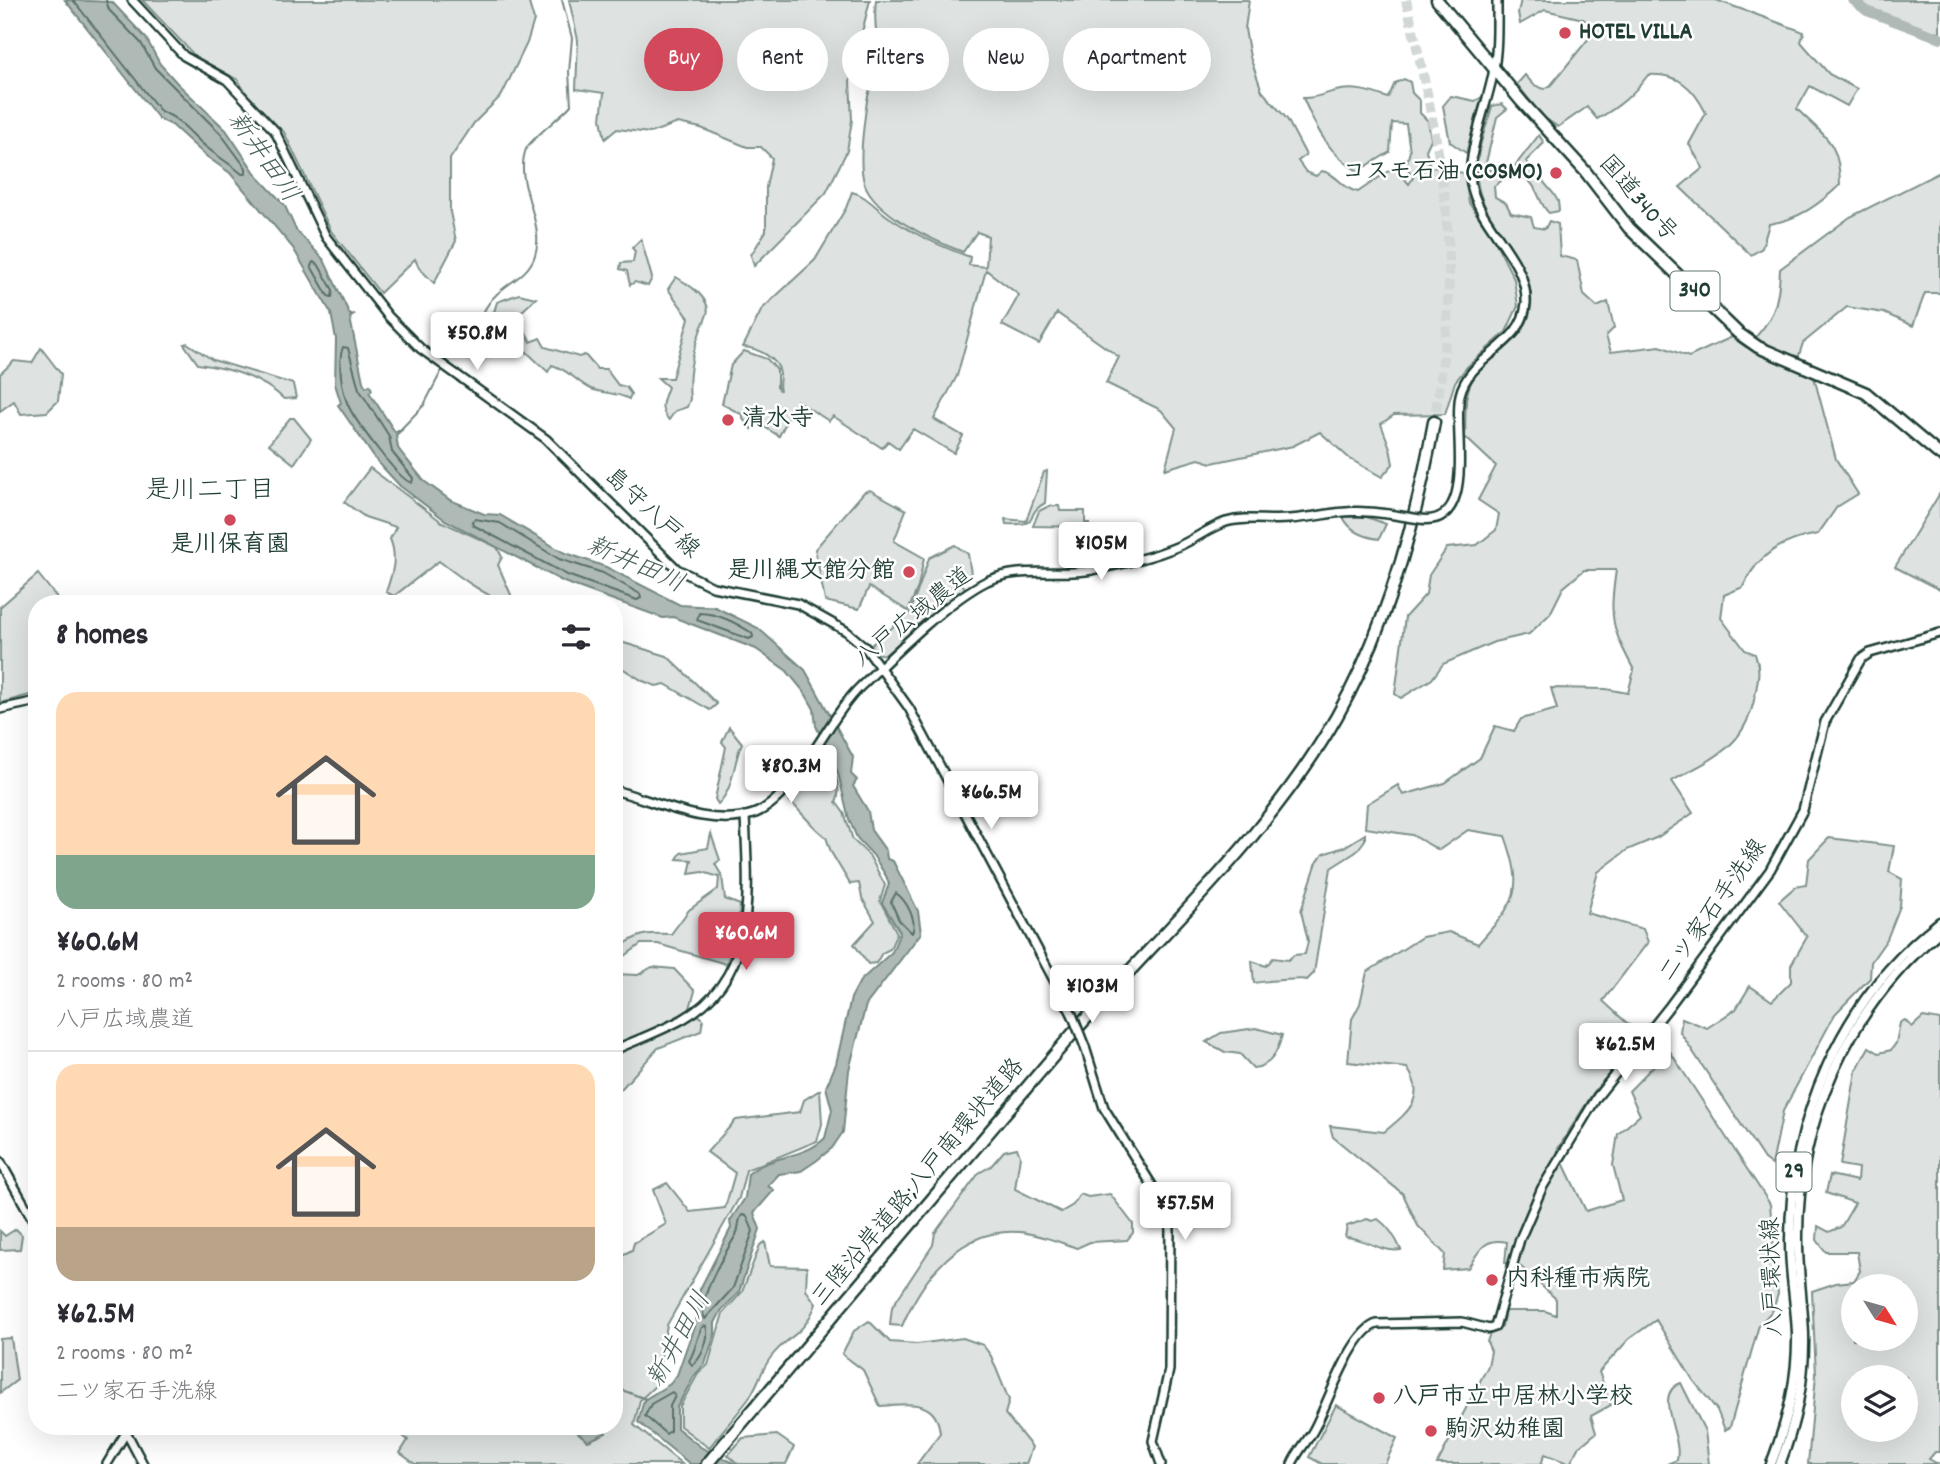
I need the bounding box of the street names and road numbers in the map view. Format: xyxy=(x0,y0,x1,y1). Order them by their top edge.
street label: 国道340号 xyxy=(1589,148,1685,250)
road number: 340 xyxy=(1670,272,1720,310)
street label: 島守八戸線 xyxy=(596,461,706,567)
street label: 八戸広域農道 xyxy=(847,559,981,677)
street label: 二ツ家石手洗線 xyxy=(1652,832,1776,990)
street label: 三陸沿岸道路;八戸南環状道路 xyxy=(804,1051,1034,1315)
road number: 29 xyxy=(1776,1152,1812,1191)
street label: 八戸環状線 xyxy=(1755,1216,1793,1338)

